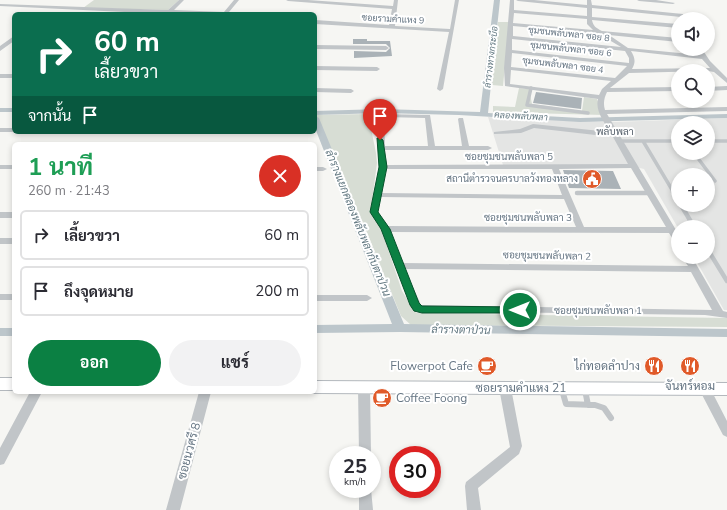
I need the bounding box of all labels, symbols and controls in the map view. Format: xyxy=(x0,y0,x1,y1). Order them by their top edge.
street label: ซอยรามคำแหง 9 xyxy=(361,11,425,27)
map controls xyxy=(671,12,715,264)
button: sound xyxy=(671,12,715,56)
text: 60 m xyxy=(94,23,160,61)
street label: ชุมชนพลับพลา ซอย 8 xyxy=(528,24,610,44)
water label: ลำรางทางกระบือ xyxy=(481,25,501,89)
icon: right xyxy=(28,28,80,80)
street label: ชุมชนพลับพลา ซอย 6 xyxy=(530,39,612,59)
street label: ชุมชนพลับพลา ซอย 4 xyxy=(522,54,605,76)
text: เลี้ยวขวา xyxy=(94,60,158,84)
button: search xyxy=(671,64,715,108)
pin xyxy=(363,99,397,140)
icon: arrive xyxy=(79,104,101,126)
icon: arrive xyxy=(369,105,391,127)
text: จากนั้น xyxy=(28,106,71,126)
water label: คลองพลับพลา xyxy=(494,109,549,123)
button: layers xyxy=(671,116,715,160)
district label: พลับพลา xyxy=(596,125,634,139)
water label: ลำรางแยกคลองพลับพลากับตาป่วน xyxy=(322,147,394,299)
street label: ซอยชุมชนพลับพลา 5 xyxy=(465,150,553,164)
text: 1 นาที xyxy=(28,151,93,183)
button: close xyxy=(259,155,301,197)
public building icon: สถานีตำรวจนครบาลวังทองหลาง xyxy=(581,168,603,190)
button: + xyxy=(671,168,715,212)
place label: สถานีตำรวจนครบาลวังทองหลาง xyxy=(446,172,578,186)
text: 260 m · 21:43 xyxy=(28,182,110,200)
street label: ซอยชุมชนพลับพลา 3 xyxy=(484,211,572,225)
button: − xyxy=(671,220,715,264)
icon: right xyxy=(30,224,52,246)
text: 60 m xyxy=(264,225,299,245)
text: เลี้ยวขวา xyxy=(64,226,120,246)
street label: ซอยชุมชนพลับพลา 2 xyxy=(503,248,591,264)
icon: arrive xyxy=(30,280,52,302)
text: 200 m xyxy=(255,281,299,301)
text: ถึงจุดหมาย xyxy=(64,282,134,302)
position arrow xyxy=(499,289,541,331)
street label: ซอยชุมชนพลับพลา 1 xyxy=(554,304,642,318)
water label: ลำรางตาป่วน xyxy=(431,322,491,338)
button: ออก xyxy=(28,340,161,386)
button: แชร์ xyxy=(169,340,301,386)
cafe icon: Flowerpot Cafe xyxy=(476,355,498,377)
restaurant icon: ไก่ทอดลำปาง xyxy=(643,355,665,377)
restaurant icon: จันทร์หอม xyxy=(679,355,701,377)
place label: Flowerpot Cafe xyxy=(390,358,473,374)
place label: ไก่ทอดลำปาง xyxy=(573,358,640,374)
place label: จันทร์หอม xyxy=(665,378,715,394)
street label: ซอยรามคำแหง 21 xyxy=(476,380,566,396)
cafe icon: Coffee Foong xyxy=(371,387,393,409)
place label: Coffee Foong xyxy=(396,390,467,406)
street label: ซอยนวศรี 8 xyxy=(174,421,204,481)
speed limit sign: 30 xyxy=(389,446,441,498)
text: 25 xyxy=(343,453,367,480)
text: km/h xyxy=(344,475,366,489)

